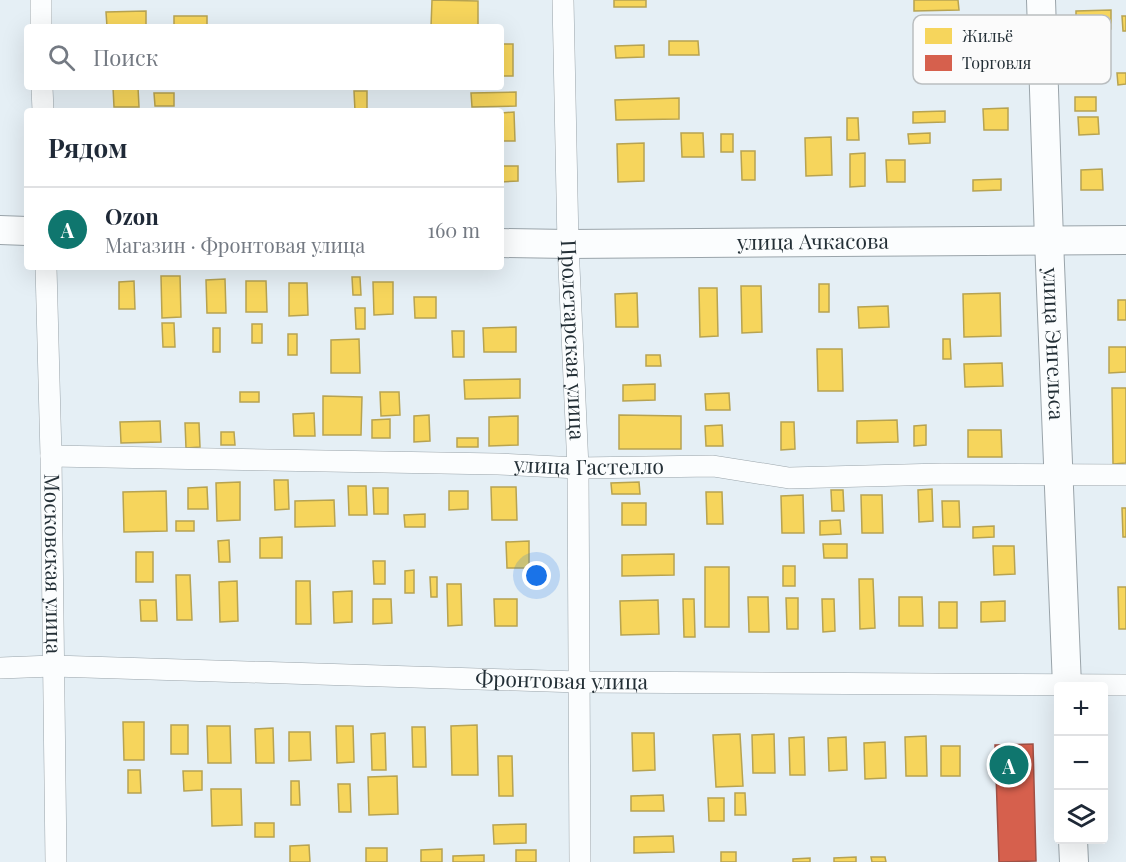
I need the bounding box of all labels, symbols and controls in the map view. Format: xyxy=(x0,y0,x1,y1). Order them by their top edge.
legend xyxy=(913,15,1111,84)
search box xyxy=(24,24,504,90)
text: Жильё xyxy=(962,25,1013,46)
icon: search xyxy=(45,41,78,74)
text: Поиск xyxy=(93,42,158,72)
text: Торговля xyxy=(962,52,1032,73)
text: Рядом xyxy=(48,130,127,165)
text: Ozon xyxy=(105,201,159,231)
text: A xyxy=(61,216,74,243)
text: 160 m xyxy=(428,216,480,243)
street label: улица Ачкасова xyxy=(736,226,890,255)
text: Магазин · Фронтовая улица xyxy=(105,231,365,258)
street label: Пролетарская улица xyxy=(556,239,593,441)
street label: улица Энгельса xyxy=(1038,266,1072,421)
street label: улица Гастелло xyxy=(512,449,664,480)
street label: Московская улица xyxy=(39,474,69,655)
your location xyxy=(522,561,551,590)
street label: Фронтовая улица xyxy=(475,663,649,694)
map controls xyxy=(1054,682,1108,844)
button: + xyxy=(1054,682,1108,736)
button: − xyxy=(1054,736,1108,790)
pin: A xyxy=(990,742,1028,788)
button: layers xyxy=(1054,790,1108,844)

